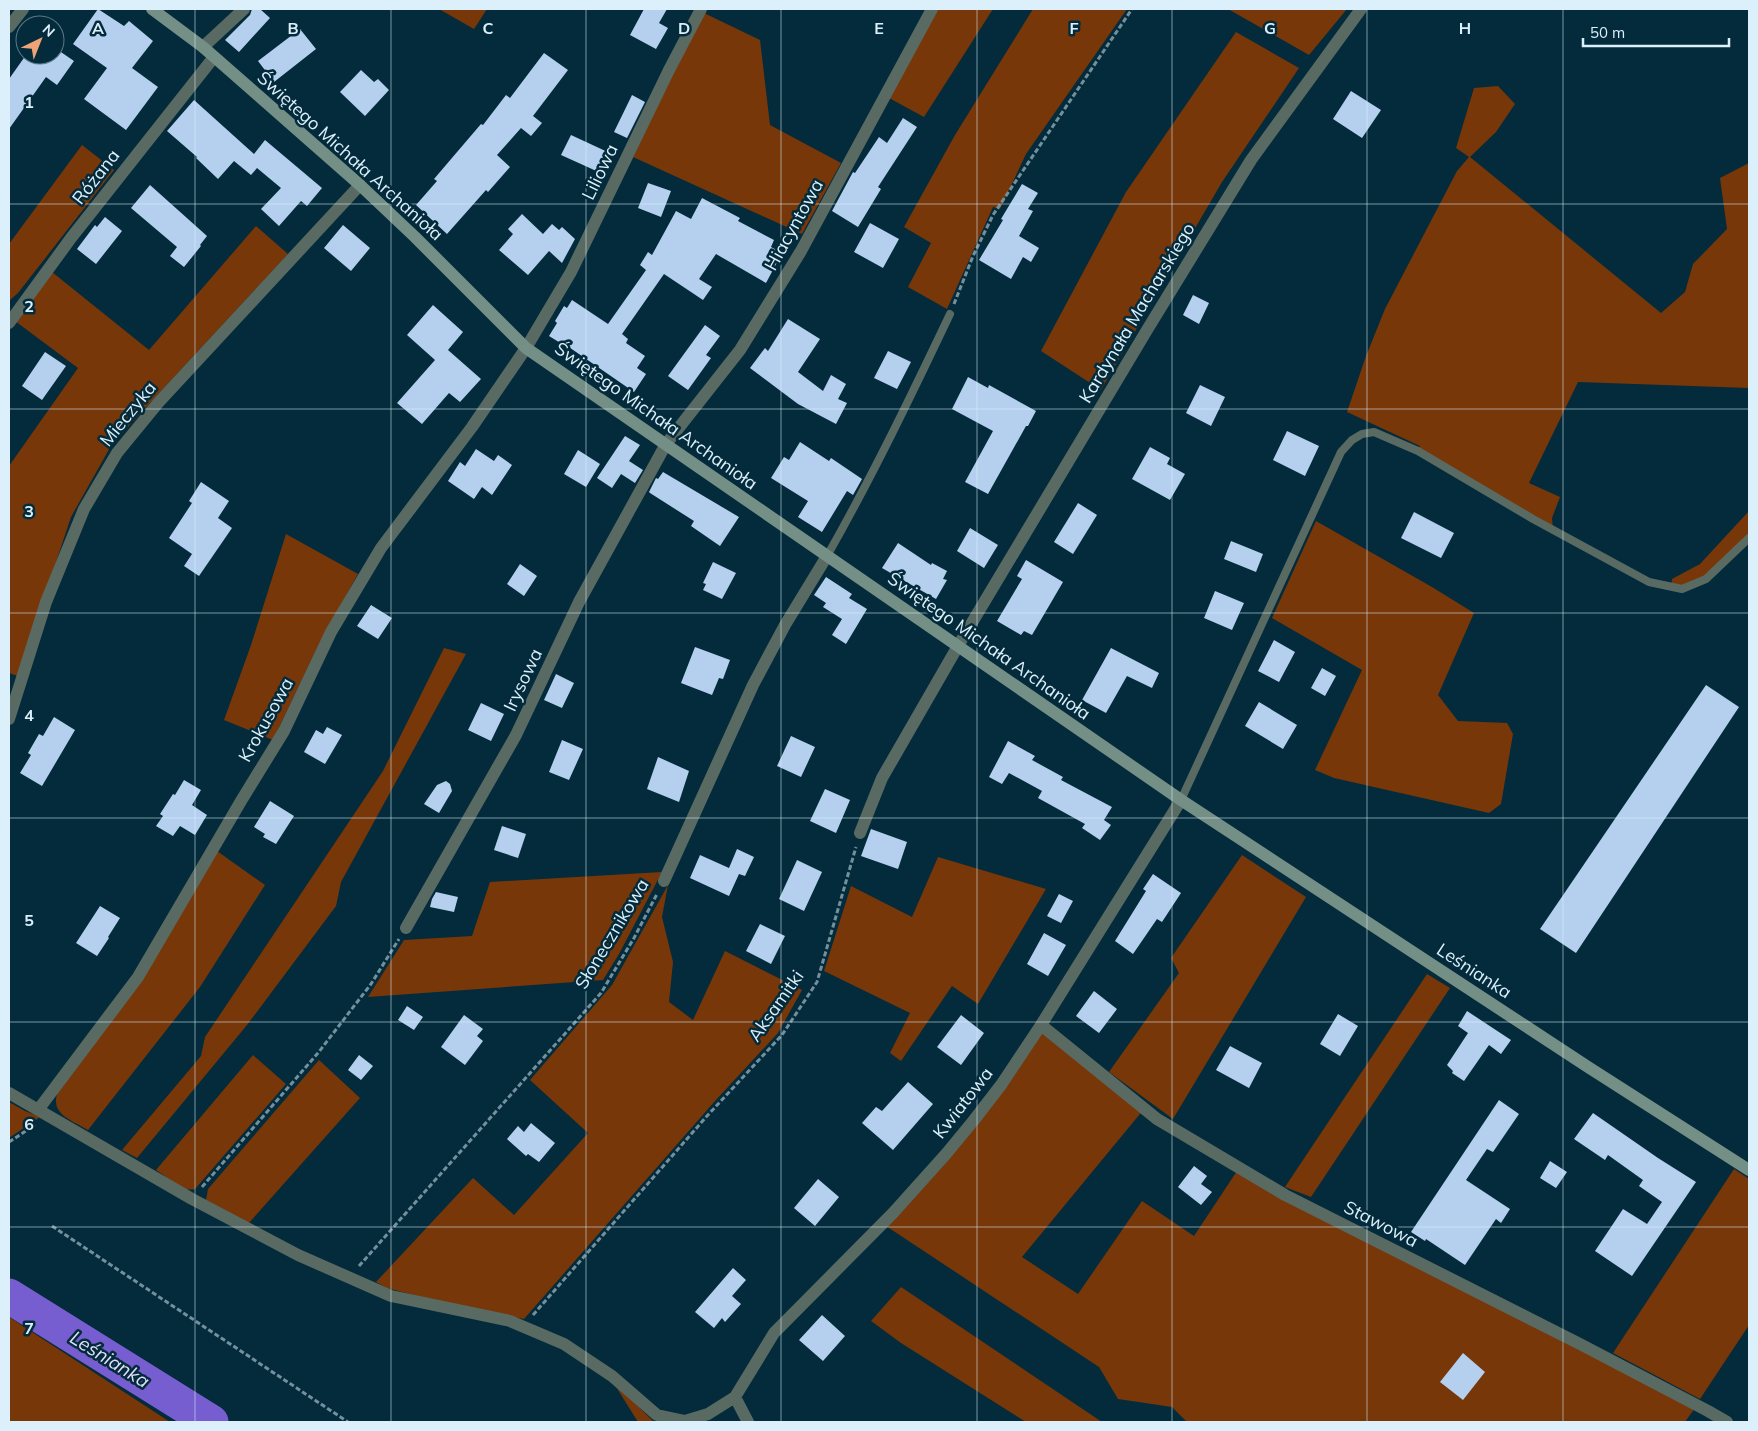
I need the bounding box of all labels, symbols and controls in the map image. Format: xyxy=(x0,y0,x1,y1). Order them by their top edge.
north arrow xyxy=(15,15,65,65)
scale bar xyxy=(1583,15,1729,47)
text: A xyxy=(92,18,104,38)
text: B xyxy=(287,18,299,38)
text: C xyxy=(483,18,494,38)
text: D xyxy=(678,18,690,38)
text: E xyxy=(874,18,884,38)
text: F xyxy=(1069,18,1079,38)
text: G xyxy=(1264,18,1276,38)
text: H xyxy=(1459,18,1471,38)
text: N xyxy=(39,20,59,41)
text: 50 m xyxy=(1590,23,1625,42)
street label: Świętego Michała Archanioła xyxy=(253,66,448,245)
text: 1 xyxy=(24,92,34,112)
street label: Liliowa xyxy=(576,140,623,203)
street label: Różana xyxy=(67,144,124,209)
street label: Hiacyntowa xyxy=(759,175,828,274)
street label: Kardynała Macharskiego xyxy=(1074,218,1200,407)
text: 2 xyxy=(24,296,34,316)
street label: Świętego Michała Archanioła xyxy=(550,337,762,495)
street label: Mieczyka xyxy=(94,376,161,451)
text: 3 xyxy=(24,501,34,521)
street label: Świętego Michała Archanioła xyxy=(883,567,1095,725)
street label: Irysowa xyxy=(498,645,547,715)
street label: Krokusowa xyxy=(233,673,298,766)
text: 4 xyxy=(24,705,34,725)
street label: Słonecznikowa xyxy=(570,874,654,993)
text: 5 xyxy=(24,910,34,930)
street label: Leśnianka xyxy=(1433,938,1516,1003)
street label: Aksamitki xyxy=(743,966,809,1046)
street label: Kwiatowa xyxy=(928,1062,998,1143)
text: 6 xyxy=(24,1114,34,1134)
street label: Stawowa xyxy=(1340,1195,1422,1252)
text: 7 xyxy=(24,1318,34,1338)
water label: Leśnianka xyxy=(66,1325,154,1393)

